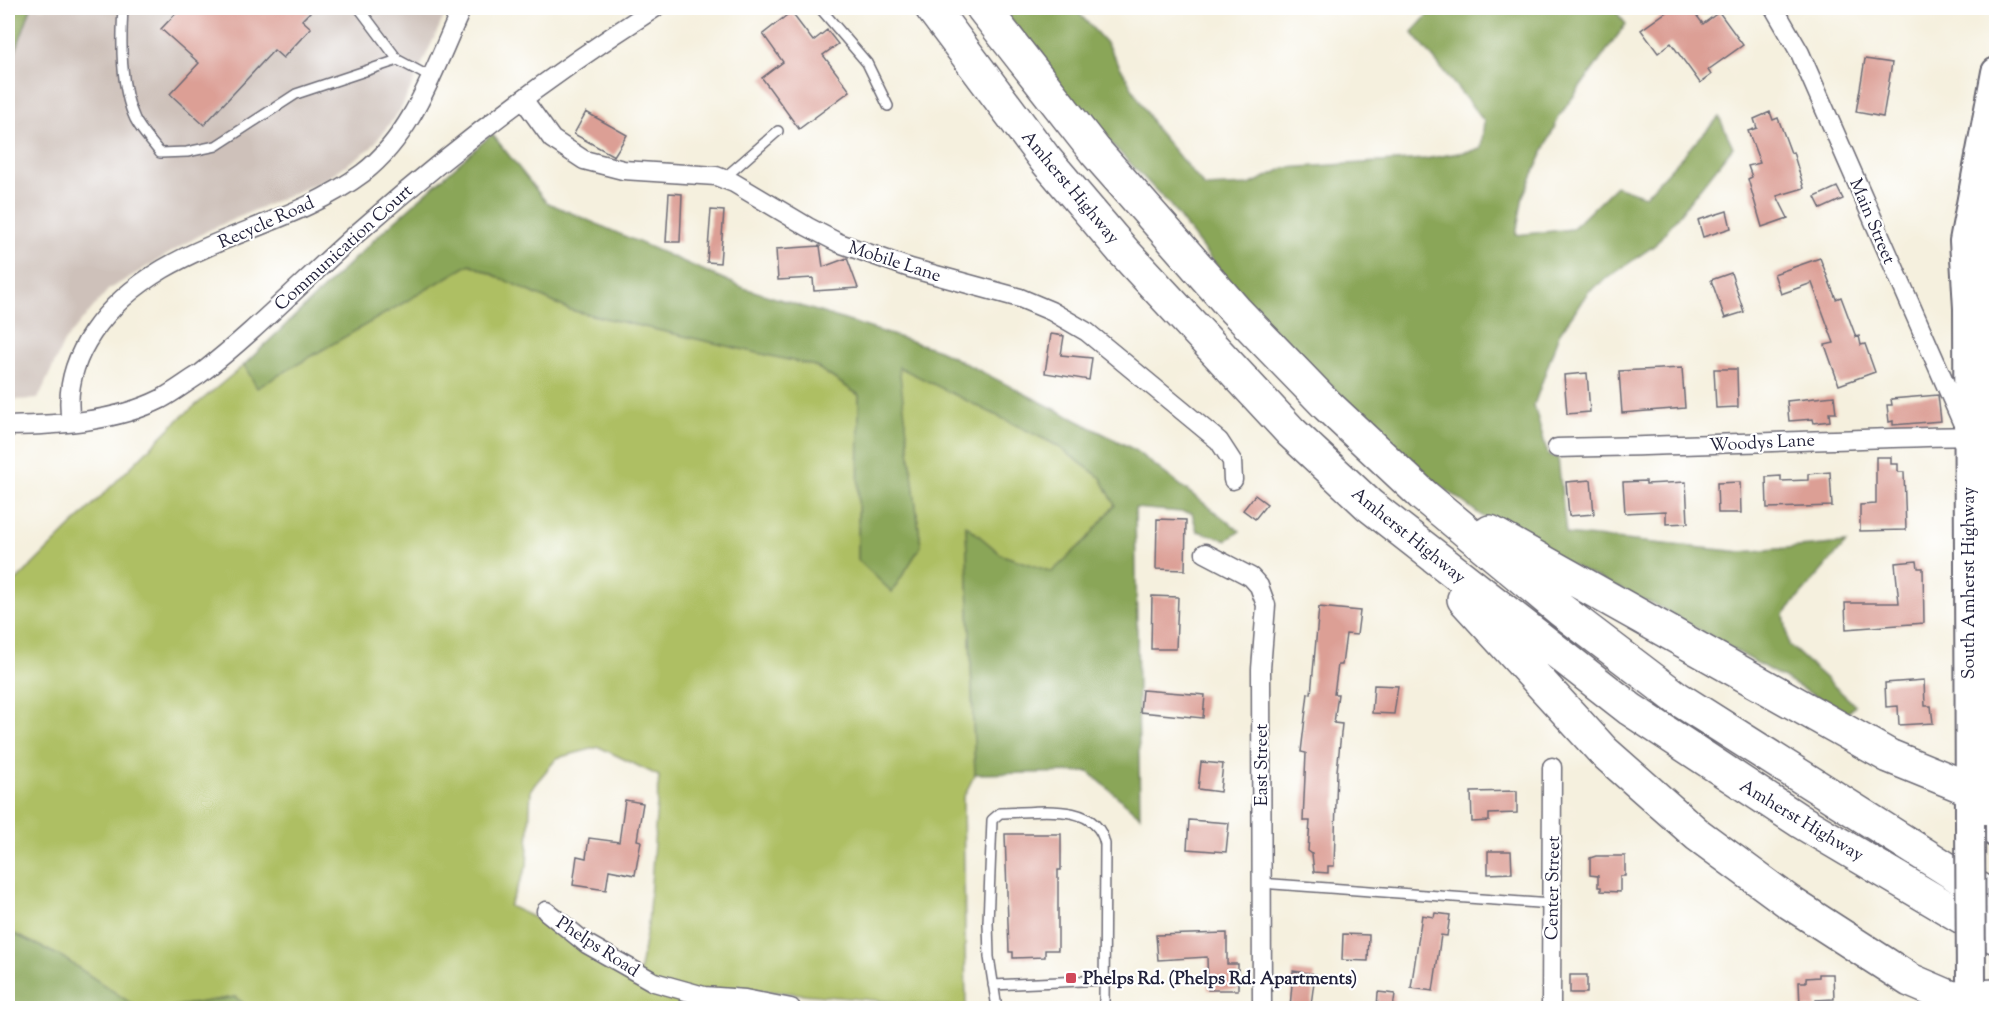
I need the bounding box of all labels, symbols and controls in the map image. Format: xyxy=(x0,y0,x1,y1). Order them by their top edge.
street label: Amherst Highway xyxy=(1014,126,1125,251)
street label: Main Street xyxy=(1841,175,1901,269)
street label: Communication Court xyxy=(269,179,419,318)
street label: Recycle Road xyxy=(215,191,319,257)
street label: Mobile Lane xyxy=(845,236,944,290)
street label: Woodys Lane xyxy=(1709,428,1816,460)
street label: Amherst Highway xyxy=(1345,482,1471,591)
street label: South Amherst Highway xyxy=(1957,487,1983,679)
street label: East Street xyxy=(1250,724,1276,806)
street label: Amherst Highway xyxy=(1734,774,1868,869)
street label: Center Street xyxy=(1540,836,1568,940)
street label: Phelps Road xyxy=(550,911,644,984)
place label: Phelps Rd. (Phelps Rd. Apartments) xyxy=(1083,967,1357,993)
marker: Phelps Rd. (Phelps Rd. Apartments) xyxy=(1064,971,1078,985)

